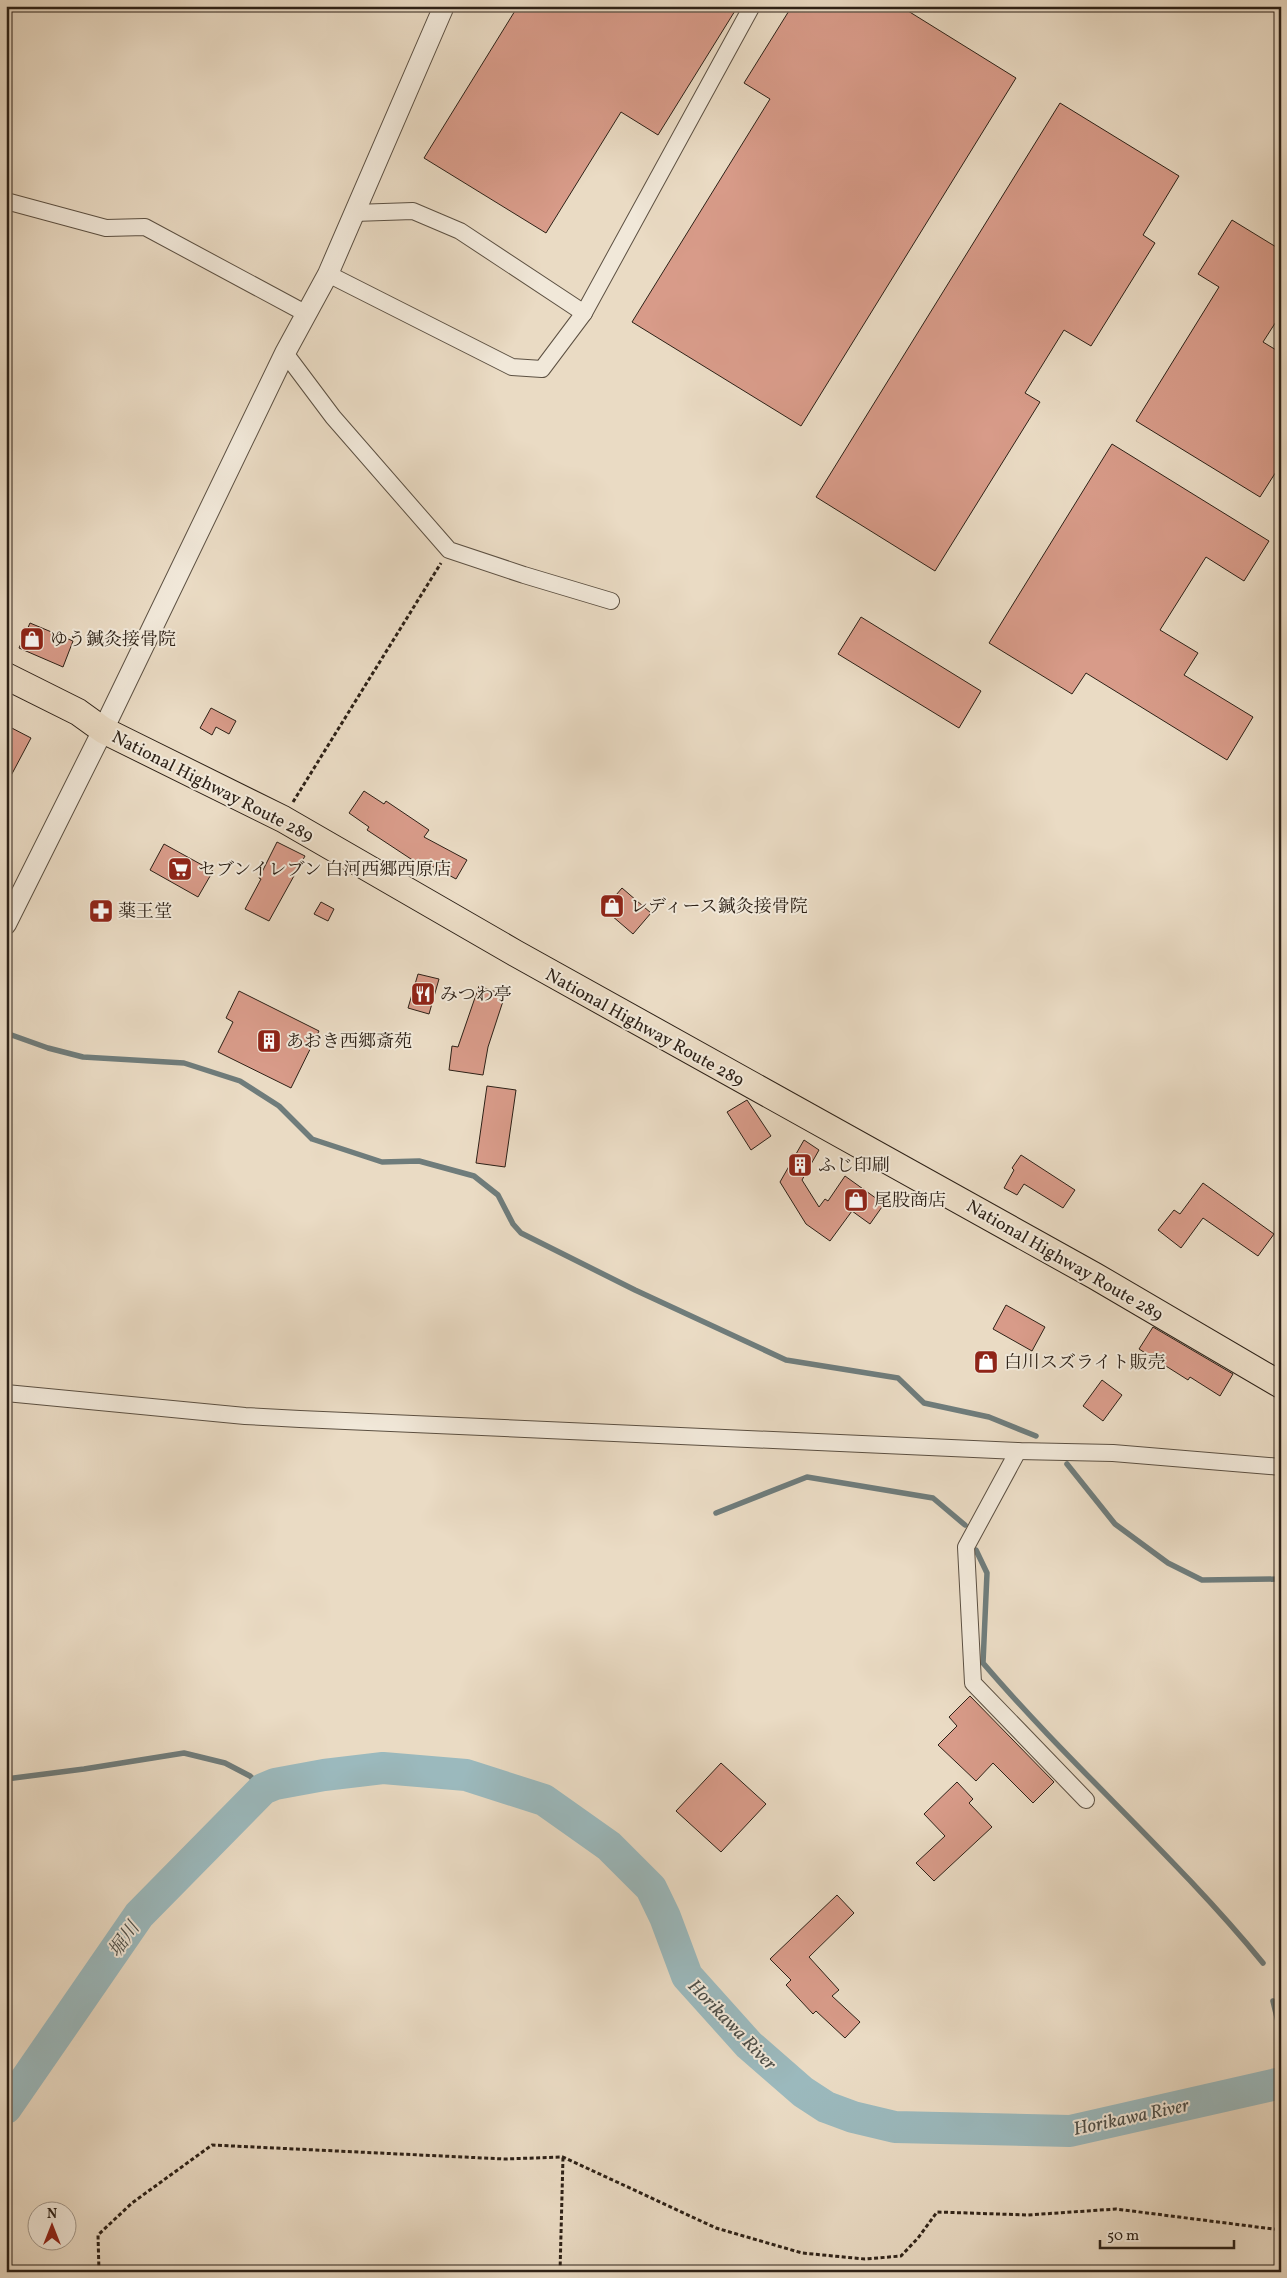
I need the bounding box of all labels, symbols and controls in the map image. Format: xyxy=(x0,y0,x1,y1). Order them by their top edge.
shop icon: ゆう鍼灸接骨院 xyxy=(19,626,45,652)
place label: ゆう鍼灸接骨院 xyxy=(50,628,176,653)
street label: National Highway Route 289 xyxy=(107,725,318,849)
supermarket icon: セブンイレブン 白河西郷西原店 xyxy=(167,856,193,882)
place label: セブンイレブン 白河西郷西原店 xyxy=(198,858,451,883)
shop icon: レディース鍼灸接骨院 xyxy=(599,893,625,919)
place label: レディース鍼灸接骨院 xyxy=(630,895,808,920)
pharmacy icon: 薬王堂 xyxy=(88,898,114,924)
place label: 薬王堂 xyxy=(118,900,172,925)
street label: National Highway Route 289 xyxy=(540,963,748,1093)
restaurant icon: みつわ亭 xyxy=(410,981,436,1007)
place label: みつわ亭 xyxy=(440,983,512,1008)
building icon: あおき西郷斎苑 xyxy=(256,1028,282,1054)
place label: あおき西郷斎苑 xyxy=(286,1030,412,1055)
building icon: ふじ印刷 xyxy=(787,1152,813,1178)
place label: ふじ印刷 xyxy=(818,1154,890,1179)
shop icon: 尾股商店 xyxy=(843,1187,869,1213)
place label: 尾股商店 xyxy=(874,1189,946,1214)
street label: National Highway Route 289 xyxy=(961,1195,1167,1328)
shop icon: 白川スズライト販売 xyxy=(973,1349,999,1375)
place label: 白川スズライト販売 xyxy=(1004,1351,1165,1376)
water label: 堀川 xyxy=(103,1915,147,1963)
water label: Horikawa River xyxy=(681,1974,782,2077)
water label: Horikawa River xyxy=(1071,2093,1193,2143)
north arrow xyxy=(28,2200,78,2250)
text: N xyxy=(47,2205,57,2224)
scale bar xyxy=(1100,2218,1233,2250)
text: 50 m xyxy=(1107,2226,1139,2247)

